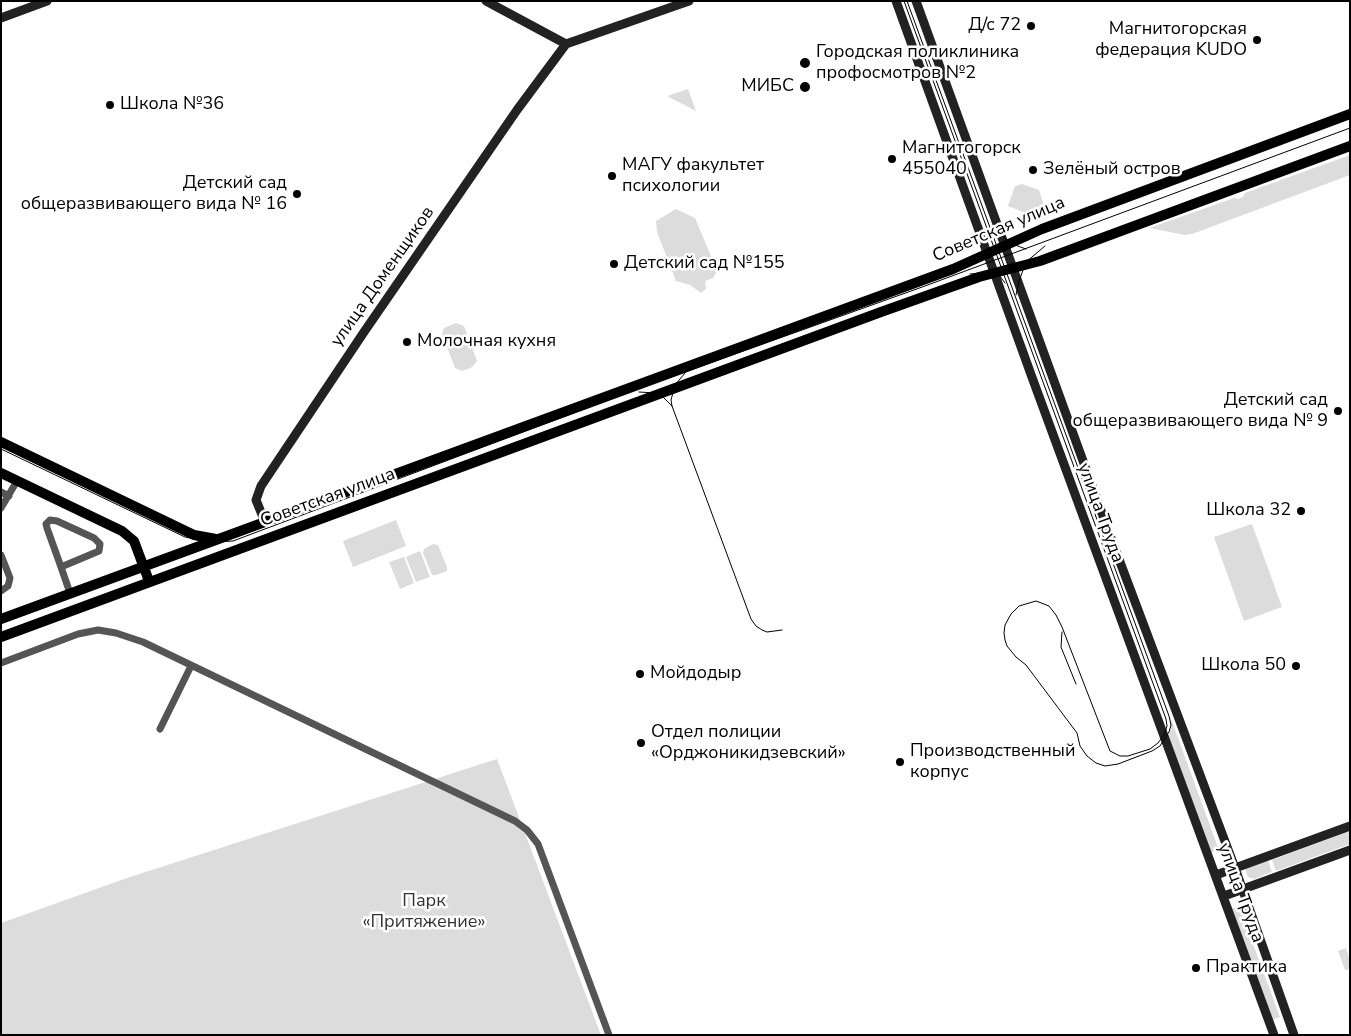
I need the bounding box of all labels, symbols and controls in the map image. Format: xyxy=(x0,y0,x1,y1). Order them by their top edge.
place label: Д/с 72 xyxy=(968,15,1021,37)
place label: Магнитогорская федерация KUDO xyxy=(1095,19,1247,62)
marker: Д/с 72 xyxy=(1025,20,1037,32)
marker: Магнитогорская федерация KUDO xyxy=(1251,34,1263,46)
place label: Городская поликлиника профосмотров №2 xyxy=(816,42,1019,84)
marker: Городская поликлиника профосмотров №2 xyxy=(798,56,812,70)
place label: МИБС xyxy=(741,76,794,98)
marker: МИБС xyxy=(798,80,812,94)
place label: Школа №36 xyxy=(120,94,224,116)
marker: Школа №36 xyxy=(104,99,116,111)
place label: Магнитогорск 455040 xyxy=(902,138,1021,180)
marker: Магнитогорск 455040 xyxy=(886,153,898,165)
place label: МАГУ факультет психологии xyxy=(622,155,764,198)
place label: Зелёный остров xyxy=(1043,159,1181,181)
marker: Зелёный остров xyxy=(1027,164,1039,176)
marker: МАГУ факультет психологии xyxy=(606,170,618,182)
place label: Детский сад общеразвивающего вида № 16 xyxy=(21,173,287,215)
marker: Детский сад общеразвивающего вида № 16 xyxy=(291,188,303,200)
street label: Советская улица xyxy=(929,192,1069,268)
street label: улица Доменщиков xyxy=(327,203,439,351)
place label: Детский сад №155 xyxy=(624,253,785,275)
marker: Детский сад №155 xyxy=(608,258,620,270)
place label: Молочная кухня xyxy=(417,331,556,353)
marker: Молочная кухня xyxy=(401,336,413,348)
place label: Детский сад общеразвивающего вида № 9 xyxy=(1073,390,1328,432)
marker: Детский сад общеразвивающего вида № 9 xyxy=(1332,405,1344,417)
street label: улица Труда xyxy=(1072,460,1128,566)
street label: Советская улица xyxy=(258,464,398,532)
place label: Школа 32 xyxy=(1206,500,1291,522)
marker: Школа 32 xyxy=(1295,505,1307,517)
place label: Школа 50 xyxy=(1201,655,1286,677)
marker: Школа 50 xyxy=(1290,660,1302,672)
place label: Мойдодыр xyxy=(650,663,741,685)
marker: Мойдодыр xyxy=(634,668,646,680)
place label: Отдел полиции «Орджоникидзевский» xyxy=(651,722,846,764)
marker: Отдел полиции «Орджоникидзевский» xyxy=(635,737,647,749)
place label: Производственный корпус xyxy=(910,741,1076,784)
marker: Производственный корпус xyxy=(894,756,906,768)
street label: улица Труда xyxy=(1212,840,1268,946)
park label: Парк «Притяжение» xyxy=(362,891,486,934)
place label: Практика xyxy=(1206,957,1287,979)
marker: Практика xyxy=(1190,962,1202,974)

